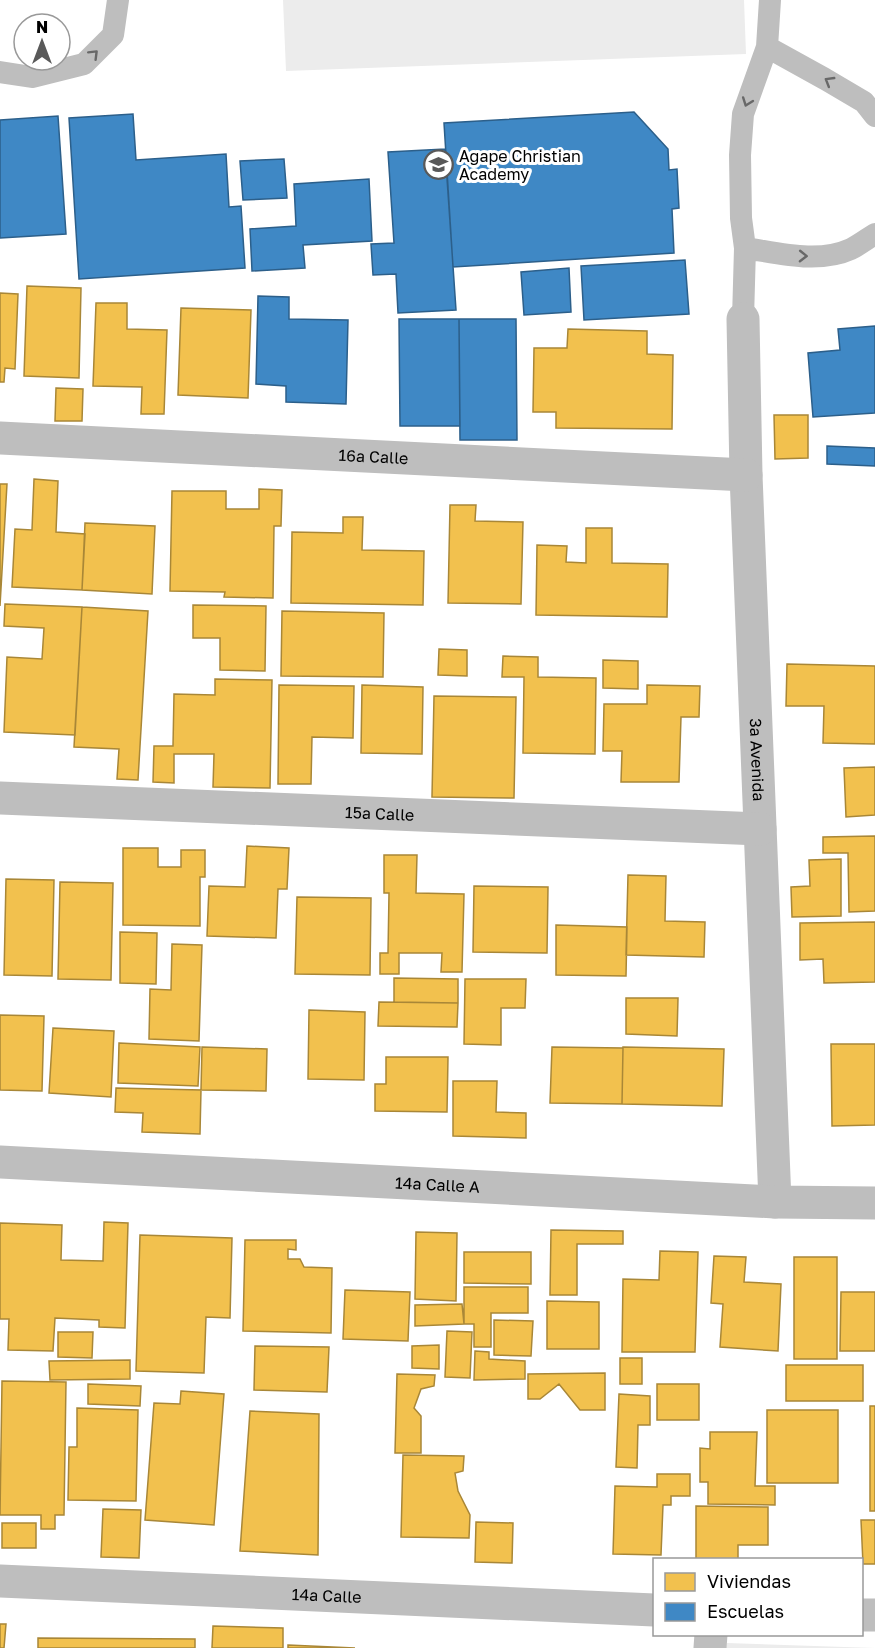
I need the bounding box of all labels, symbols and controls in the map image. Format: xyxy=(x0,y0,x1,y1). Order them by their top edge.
north arrow xyxy=(12,12,72,72)
text: N xyxy=(36,17,48,37)
one-way arrow xyxy=(87,50,98,61)
one-way arrow xyxy=(825,77,835,89)
one-way arrow xyxy=(742,96,755,107)
place label: Agape Christian Academy xyxy=(459,146,581,184)
school or university icon: Agape Christian Academy xyxy=(422,149,454,181)
one-way arrow xyxy=(798,250,807,262)
street label: 16a Calle xyxy=(338,445,409,468)
street label: 3a Avenida xyxy=(746,718,769,802)
street label: 15a Calle xyxy=(345,802,415,825)
street label: 14a Calle A xyxy=(395,1172,480,1197)
legend xyxy=(653,1558,863,1636)
text: Viviendas xyxy=(707,1570,791,1592)
street label: 14a Calle xyxy=(291,1584,362,1607)
text: Escuelas xyxy=(707,1600,784,1622)

